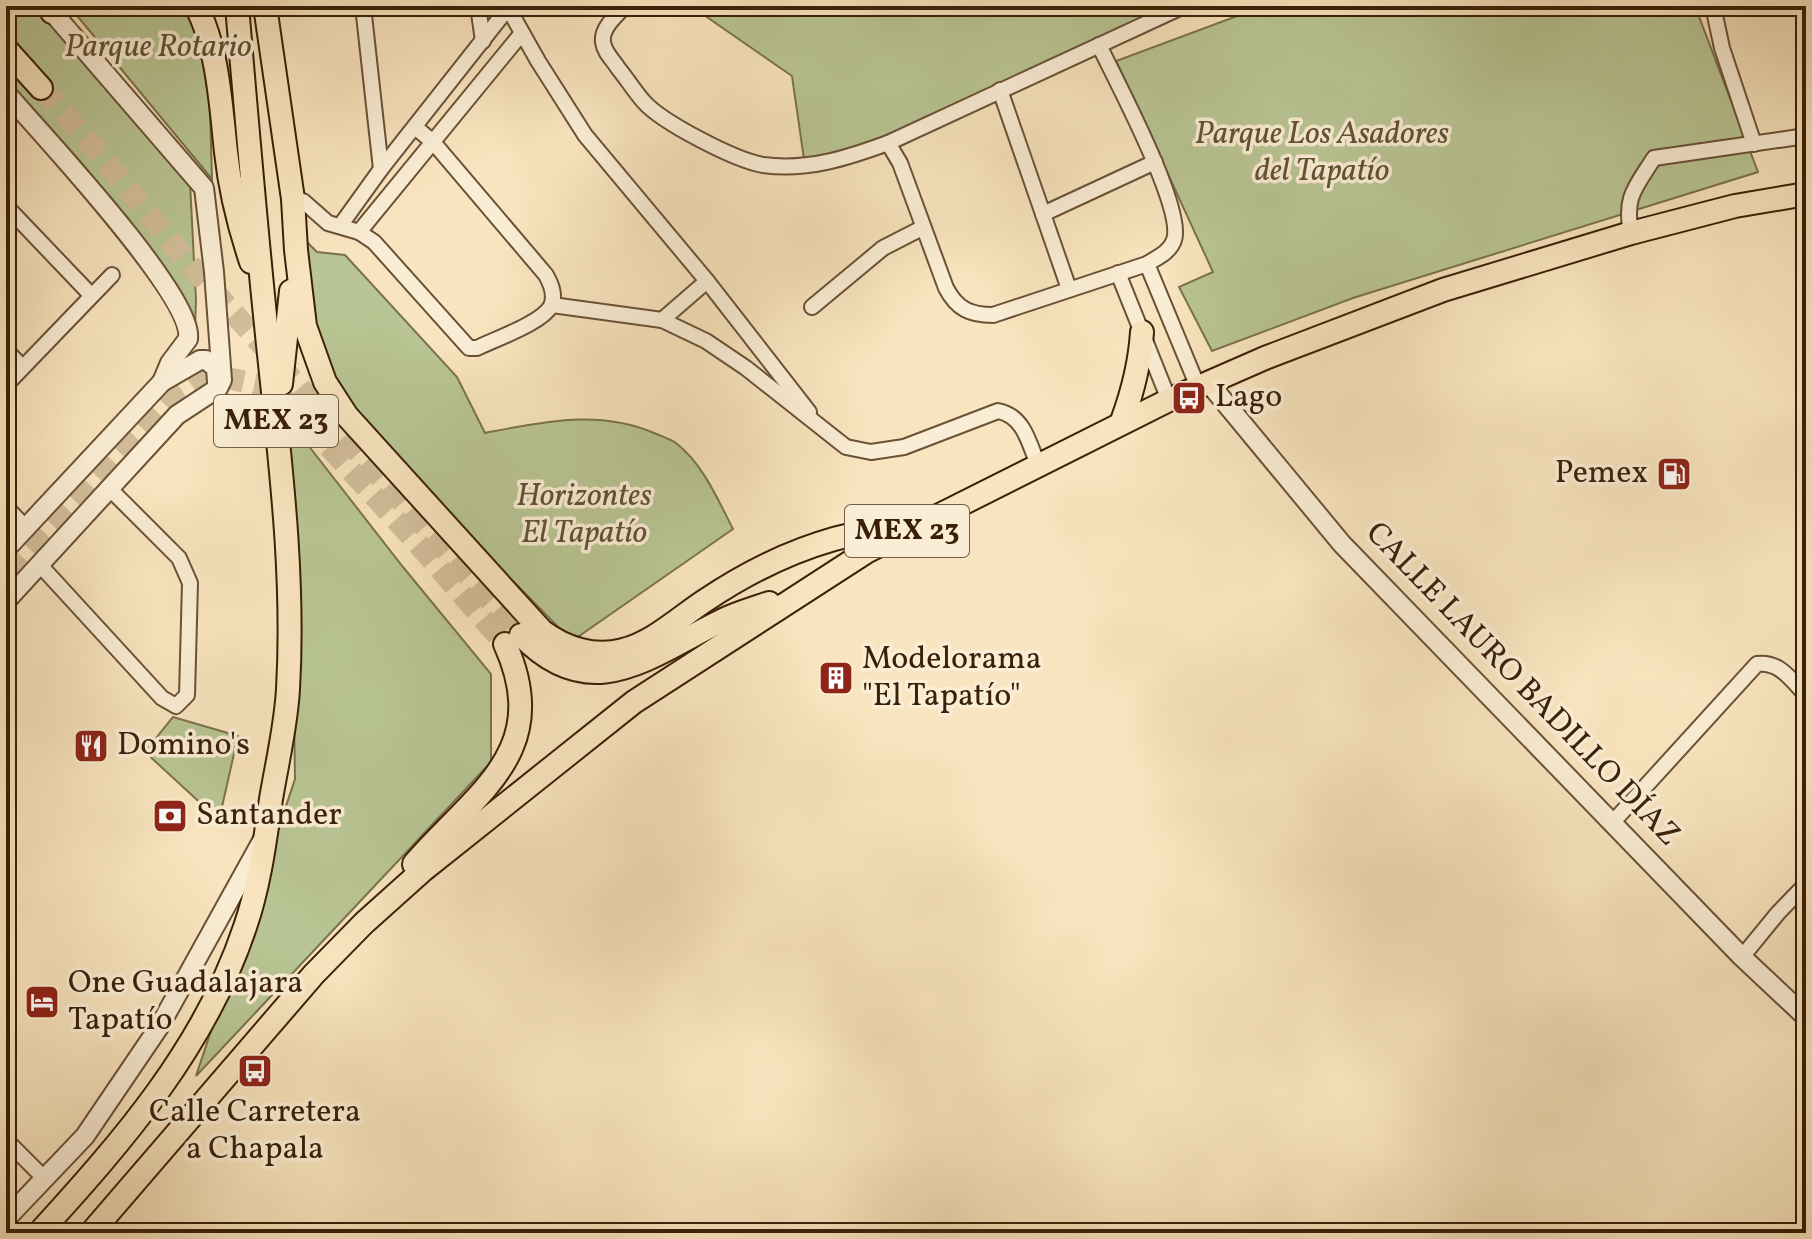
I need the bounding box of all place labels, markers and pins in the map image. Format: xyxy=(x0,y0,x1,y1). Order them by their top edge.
place label: Lago xyxy=(1215,376,1282,420)
bus stop icon: Lago xyxy=(1170,379,1208,417)
place label: Pemex xyxy=(1555,452,1648,496)
fuel station icon: Pemex xyxy=(1655,455,1693,493)
place label: Modelorama "El Tapatío" xyxy=(862,638,1042,719)
building icon: Modelorama "El Tapatío" xyxy=(817,659,855,697)
place label: Domino's xyxy=(117,724,250,768)
restaurant icon: Domino's xyxy=(72,727,110,765)
place label: Santander xyxy=(196,794,342,838)
bank icon: Santander xyxy=(151,797,189,835)
place label: One Guadalajara Tapatío xyxy=(68,962,303,1043)
hotel icon: One Guadalajara Tapatío xyxy=(23,983,61,1021)
bus stop icon: Calle Carretera a Chapala xyxy=(236,1052,274,1090)
place label: Calle Carretera a Chapala xyxy=(149,1091,361,1172)

